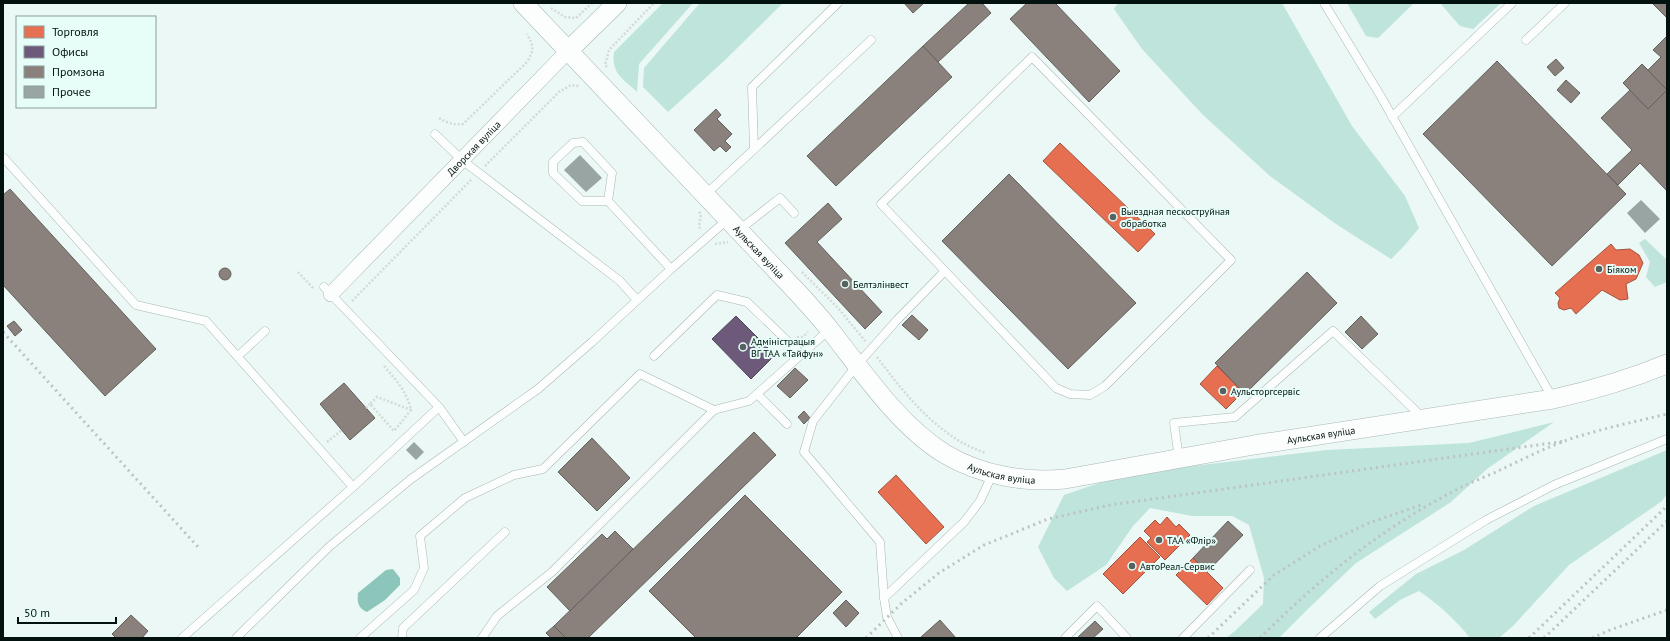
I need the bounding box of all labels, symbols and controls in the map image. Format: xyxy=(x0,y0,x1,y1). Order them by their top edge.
legend xyxy=(16,16,156,108)
text: Торговля xyxy=(52,24,98,39)
text: Офисы xyxy=(52,44,88,59)
text: Промзона xyxy=(52,64,105,79)
text: Прочее xyxy=(52,84,91,99)
street label: Дворская вуліца xyxy=(444,118,503,178)
place label: Выездная пескоструйная обработка xyxy=(1121,205,1230,230)
marker: Выездная пескоструйная обработка xyxy=(1108,212,1118,222)
street label: Аульская вуліца xyxy=(731,222,787,281)
place label: Біяком xyxy=(1607,263,1636,276)
marker: Біяком xyxy=(1594,264,1604,274)
place label: Белтэлінвест xyxy=(853,278,908,291)
marker: Белтэлінвест xyxy=(840,279,850,289)
place label: Адміністрацыя ВГ ТАА «Тайфун» xyxy=(751,335,823,360)
marker: Адміністрацыя ВГ ТАА «Тайфун» xyxy=(738,342,748,352)
place label: Аульсторгсервіс xyxy=(1231,385,1301,398)
marker: Аульсторгсервіс xyxy=(1218,386,1228,396)
street label: Аульская вуліца xyxy=(1286,423,1356,446)
street label: Аульская вуліца xyxy=(966,459,1036,486)
place label: ТАА «Флір» xyxy=(1167,534,1216,547)
marker: ТАА «Флір» xyxy=(1154,535,1164,545)
place label: АвтоРеал-Сервис xyxy=(1140,560,1215,573)
marker: АвтоРеал-Сервис xyxy=(1127,561,1137,571)
scale bar xyxy=(18,599,116,625)
text: 50 m xyxy=(24,605,50,620)

